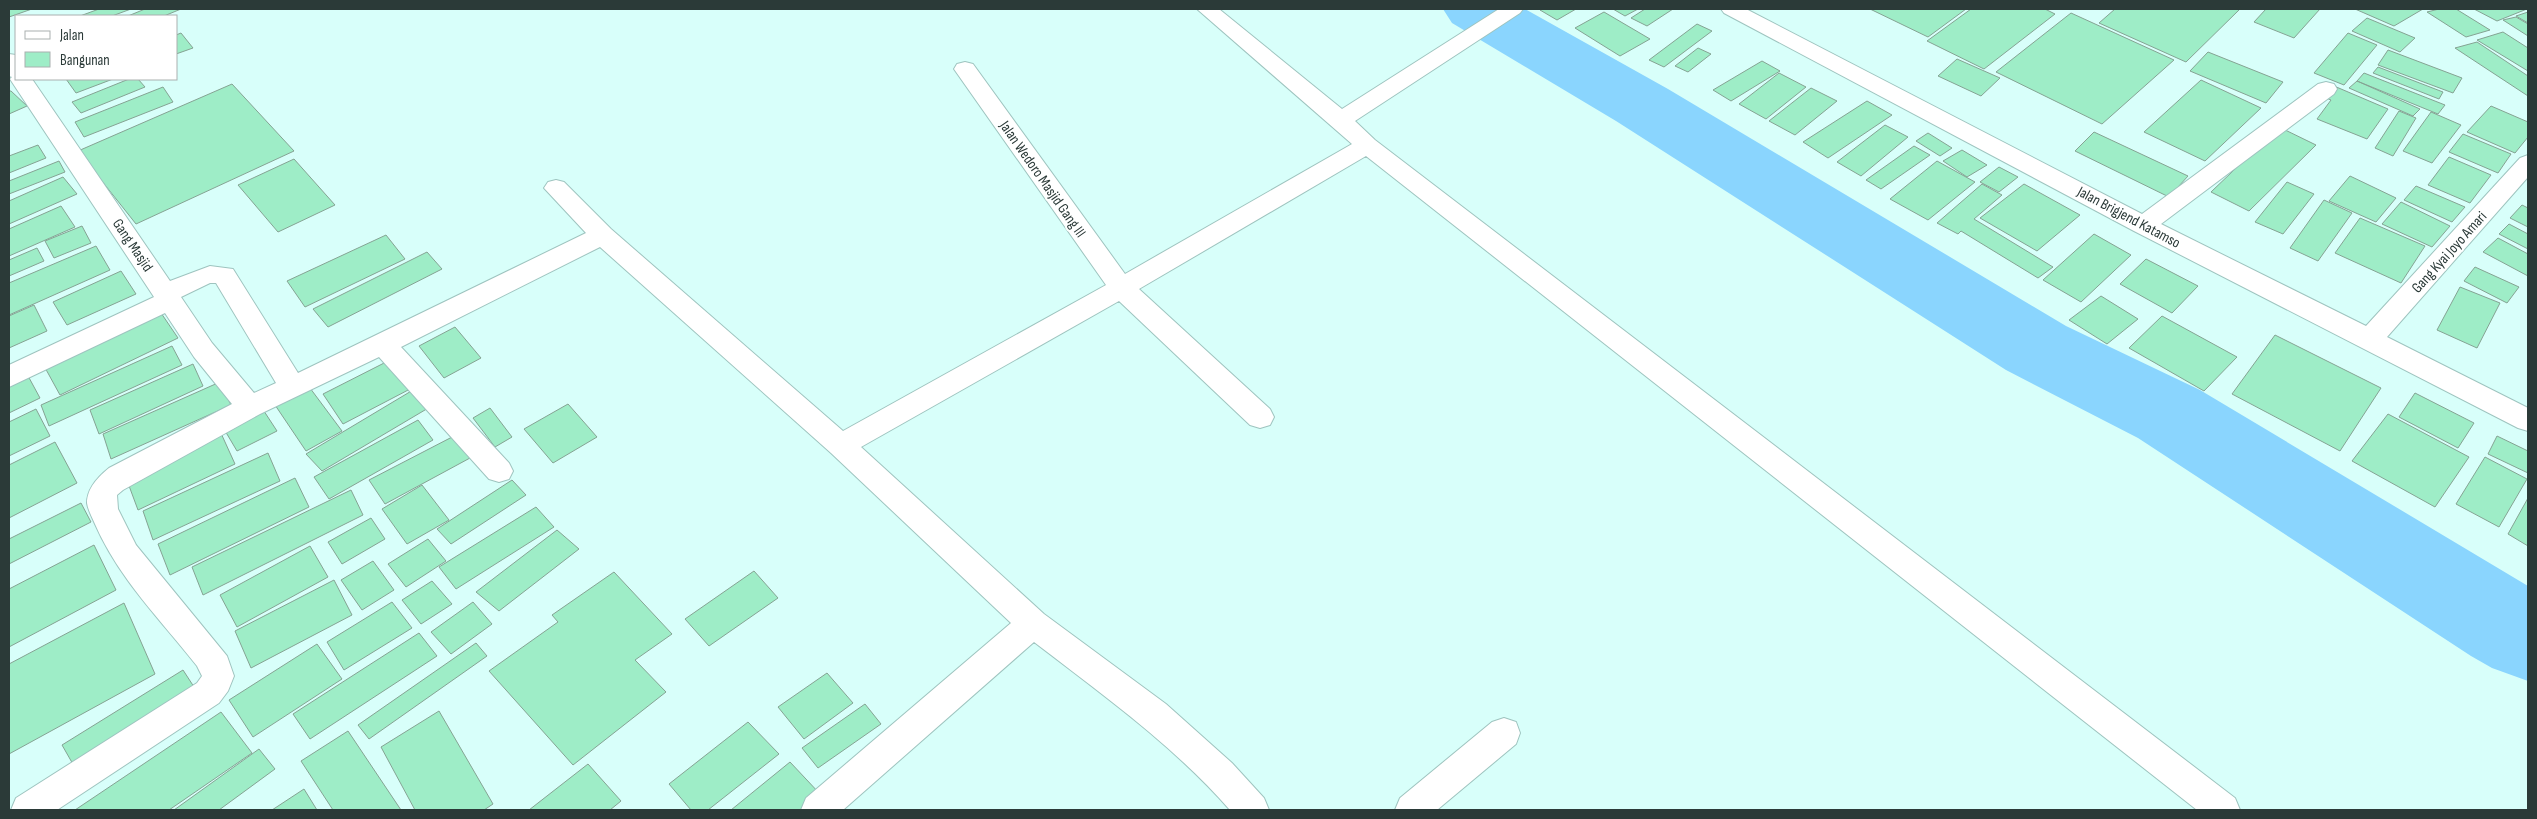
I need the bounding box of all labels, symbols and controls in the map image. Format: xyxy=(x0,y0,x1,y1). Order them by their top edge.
legend xyxy=(15,15,178,80)
text: Jalan xyxy=(59,26,84,45)
text: Bangunan xyxy=(60,51,110,70)
street label: Jalan Wedoro Masjid Gang III xyxy=(995,116,1090,241)
street label: Jalan Brigjend Katamso xyxy=(2073,182,2184,253)
street label: Gang Kyai Joyo Amari xyxy=(2408,207,2491,297)
street label: Gang Masjid xyxy=(108,215,157,275)

